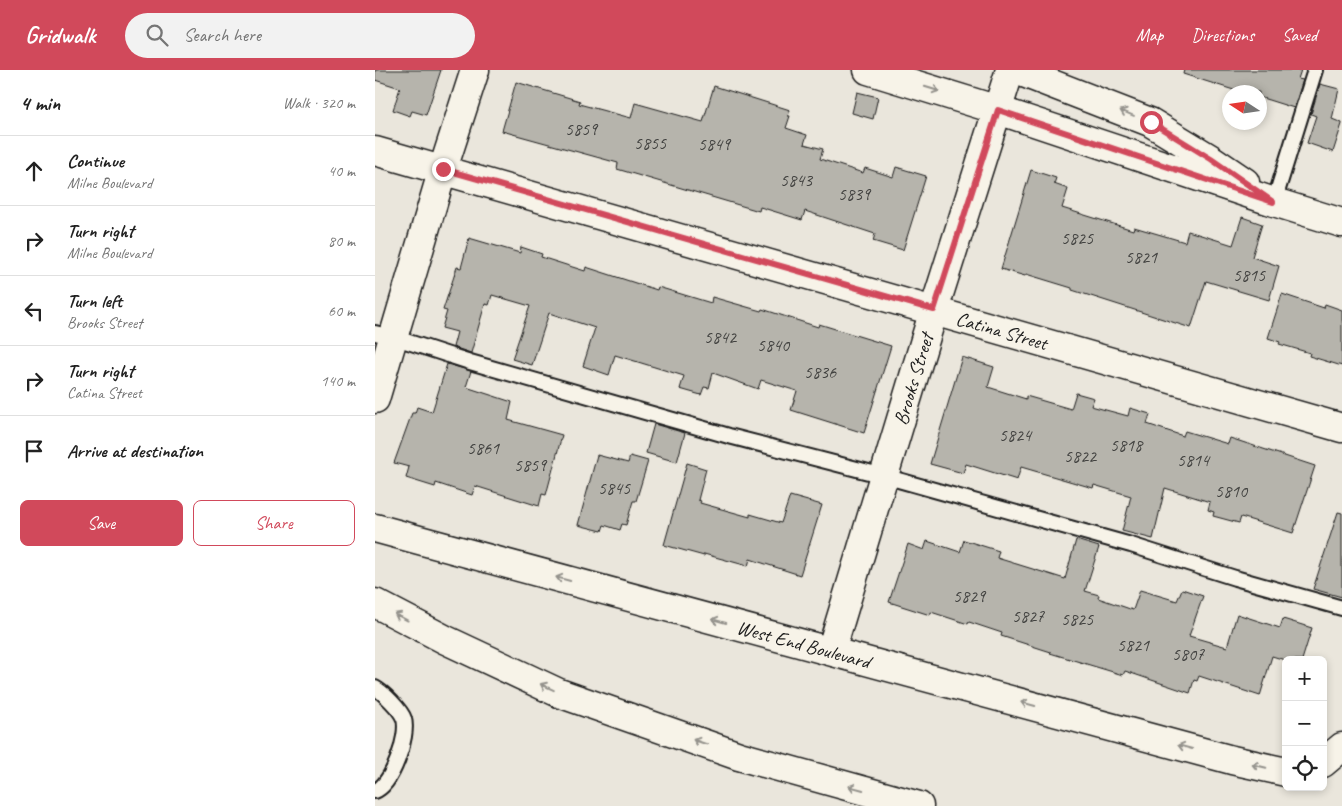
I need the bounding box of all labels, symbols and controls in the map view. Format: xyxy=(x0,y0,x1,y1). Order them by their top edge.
search box xyxy=(125,13,475,58)
text: Gridwalk xyxy=(25,20,95,50)
icon: search xyxy=(143,21,171,49)
text: Search here xyxy=(183,23,261,47)
text: Map xyxy=(1136,24,1163,46)
text: Directions xyxy=(1191,24,1254,46)
text: Saved xyxy=(1282,24,1317,46)
one-way arrow xyxy=(923,85,939,95)
north arrow xyxy=(1222,85,1267,130)
text: 4 min xyxy=(20,90,60,116)
text: Walk · 320 m xyxy=(283,93,355,113)
one-way arrow xyxy=(1120,108,1136,117)
route start xyxy=(1140,111,1163,134)
house number: 5859 xyxy=(565,118,599,140)
house number: 5855 xyxy=(634,132,667,154)
house number: 5849 xyxy=(698,133,732,155)
text: Continue xyxy=(67,149,124,173)
icon: ahead xyxy=(20,157,48,185)
route end xyxy=(432,158,455,181)
text: 40 m xyxy=(328,161,355,181)
house number: 5843 xyxy=(780,169,814,191)
text: Milne Boulevard xyxy=(67,173,152,193)
house number: 5839 xyxy=(838,183,872,205)
text: Turn right xyxy=(67,219,134,243)
icon: right xyxy=(20,227,48,255)
house number: 5825 xyxy=(1061,227,1094,249)
text: 80 m xyxy=(328,231,355,251)
text: Milne Boulevard xyxy=(67,243,152,263)
house number: 5821 xyxy=(1125,246,1158,268)
house number: 5815 xyxy=(1233,264,1266,286)
text: Turn left xyxy=(67,289,122,313)
icon: left xyxy=(20,297,48,325)
text: 60 m xyxy=(328,301,355,321)
street label: Catina Street xyxy=(953,306,1052,357)
text: Brooks Street xyxy=(67,313,142,333)
house number: 5842 xyxy=(704,326,738,348)
street label: Brooks Street xyxy=(888,327,940,428)
house number: 5840 xyxy=(757,334,791,356)
text: Turn right xyxy=(67,359,134,383)
house number: 5836 xyxy=(804,361,837,383)
icon: right xyxy=(20,367,48,395)
text: 140 m xyxy=(321,371,355,391)
text: Catina Street xyxy=(67,383,142,403)
house number: 5824 xyxy=(999,424,1033,446)
house number: 5818 xyxy=(1110,434,1144,456)
icon: arrive xyxy=(20,437,48,465)
house number: 5861 xyxy=(467,437,500,459)
text: Arrive at destination xyxy=(67,439,203,463)
house number: 5822 xyxy=(1064,445,1098,467)
house number: 5814 xyxy=(1177,449,1211,471)
house number: 5859 xyxy=(514,454,548,476)
house number: 5845 xyxy=(598,477,631,499)
house number: 5810 xyxy=(1215,480,1249,502)
button: Save xyxy=(20,500,183,546)
button: Share xyxy=(193,500,355,546)
one-way arrow xyxy=(555,573,571,583)
house number: 5829 xyxy=(953,585,987,607)
house number: 5827 xyxy=(1012,605,1045,627)
house number: 5825 xyxy=(1061,608,1094,630)
one-way arrow xyxy=(393,612,408,622)
street label: West End Boulevard xyxy=(734,615,876,675)
one-way arrow xyxy=(712,616,728,625)
house number: 5821 xyxy=(1117,634,1150,656)
house number: 5807 xyxy=(1172,643,1205,665)
map controls xyxy=(1282,656,1327,791)
button: + xyxy=(1282,656,1327,701)
one-way arrow xyxy=(540,682,555,692)
one-way arrow xyxy=(1021,699,1037,709)
button: − xyxy=(1282,701,1327,746)
one-way arrow xyxy=(692,737,708,747)
one-way arrow xyxy=(1178,742,1194,751)
button: locate xyxy=(1282,746,1327,791)
one-way arrow xyxy=(1252,761,1268,770)
one-way arrow xyxy=(848,783,864,793)

